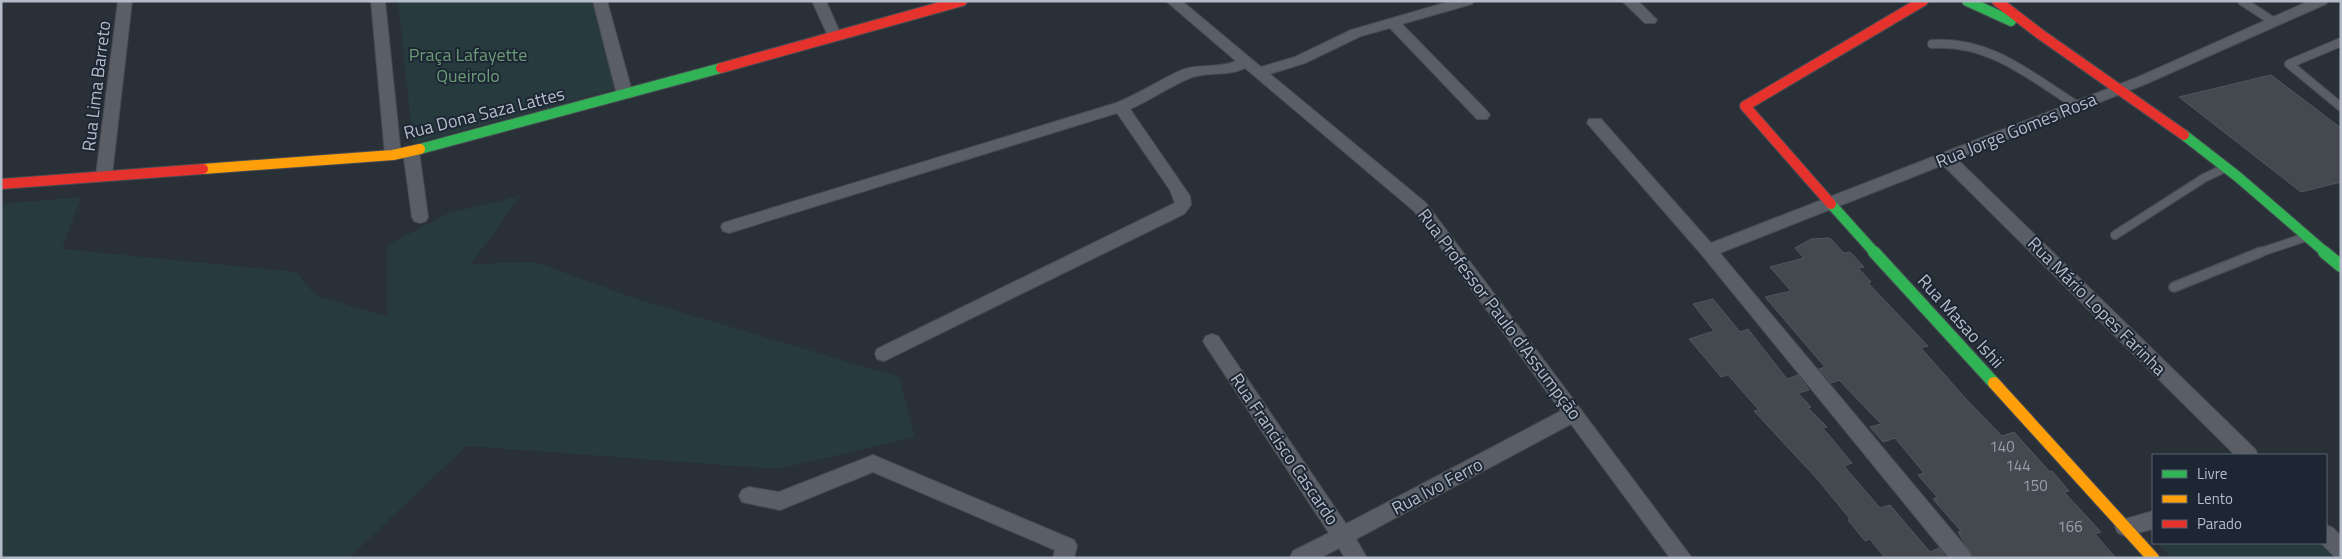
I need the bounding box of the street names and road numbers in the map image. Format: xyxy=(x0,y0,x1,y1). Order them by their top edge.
street label: Rua Lima Barreto xyxy=(75,19,117,153)
street label: Rua Dona Saza Lattes xyxy=(401,80,567,146)
street label: Rua Jorge Gomes Rosa xyxy=(1931,85,2101,175)
street label: Rua Professor Paulo d'Assumpção xyxy=(1411,203,1589,425)
street label: Rua Mário Lopes Farinha xyxy=(2021,230,2173,382)
street label: Rua Masao Ishii xyxy=(1911,268,2011,374)
street label: Rua Francisco Cascardo xyxy=(1224,368,1346,530)
street label: Rua Ivo Ferro xyxy=(1387,451,1487,521)

